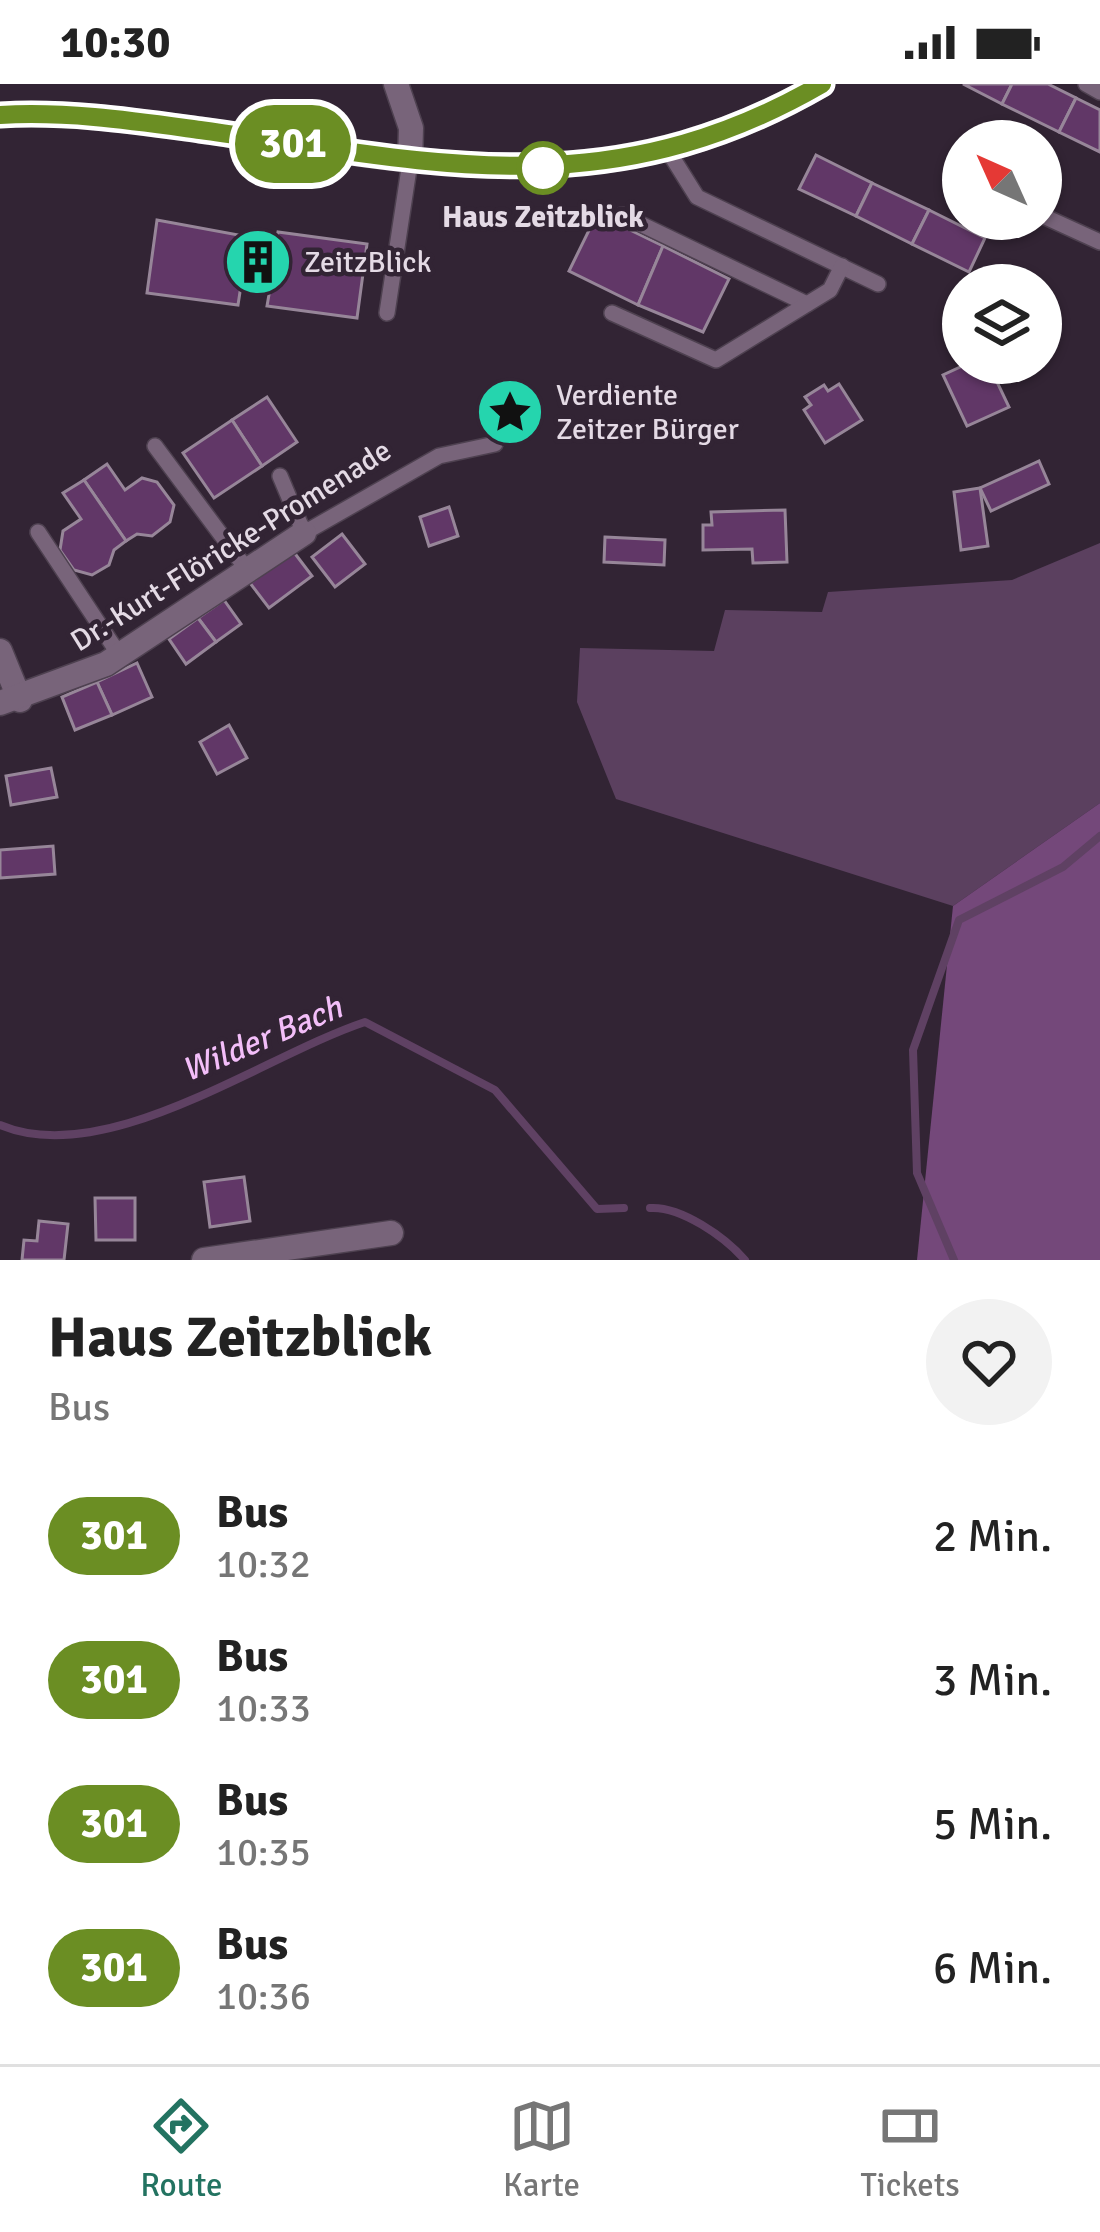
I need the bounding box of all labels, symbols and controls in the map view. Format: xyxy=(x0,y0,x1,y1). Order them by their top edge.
text: 10:30 xyxy=(60,15,170,70)
line badge: 301 xyxy=(224,105,362,183)
text: 301 xyxy=(259,118,327,169)
north arrow xyxy=(942,120,1062,240)
map controls xyxy=(942,120,1062,384)
marker: Haus Zeitzblick xyxy=(518,143,568,193)
place label: Haus Zeitzblick xyxy=(442,199,644,236)
building icon: ZeitzBlick xyxy=(223,227,293,297)
place label: ZeitzBlick xyxy=(304,244,432,281)
button: layers xyxy=(942,264,1062,384)
place icon: Verdiente Zeitzer Bürger xyxy=(475,377,545,447)
place label: Verdiente Zeitzer Bürger xyxy=(556,377,739,448)
street label: Dr.-Kurt-Flöricke-Promenade xyxy=(64,432,398,660)
water label: Wilder Bach xyxy=(176,987,349,1091)
button: heart xyxy=(926,1299,1052,1425)
text: Haus Zeitzblick xyxy=(48,1302,432,1373)
text: Bus xyxy=(48,1383,110,1431)
text: Bus xyxy=(216,1485,288,1540)
text: 2 Min. xyxy=(933,1509,1052,1564)
text: 301 xyxy=(80,1510,148,1561)
text: 10:32 xyxy=(216,1540,311,1588)
text: Bus xyxy=(216,1629,288,1684)
text: 3 Min. xyxy=(933,1653,1052,1708)
text: 301 xyxy=(80,1654,148,1705)
text: 10:33 xyxy=(216,1684,311,1732)
text: Bus xyxy=(216,1773,288,1828)
text: 5 Min. xyxy=(933,1797,1052,1852)
text: 301 xyxy=(80,1798,148,1849)
text: 10:35 xyxy=(216,1828,311,1876)
text: Bus xyxy=(216,1917,288,1972)
text: 6 Min. xyxy=(933,1941,1052,1996)
text: 301 xyxy=(80,1942,148,1993)
text: 10:36 xyxy=(216,1972,311,2020)
tab: Route xyxy=(140,2093,223,2206)
tab: Karte xyxy=(503,2093,580,2206)
tab: Tickets xyxy=(861,2093,960,2206)

